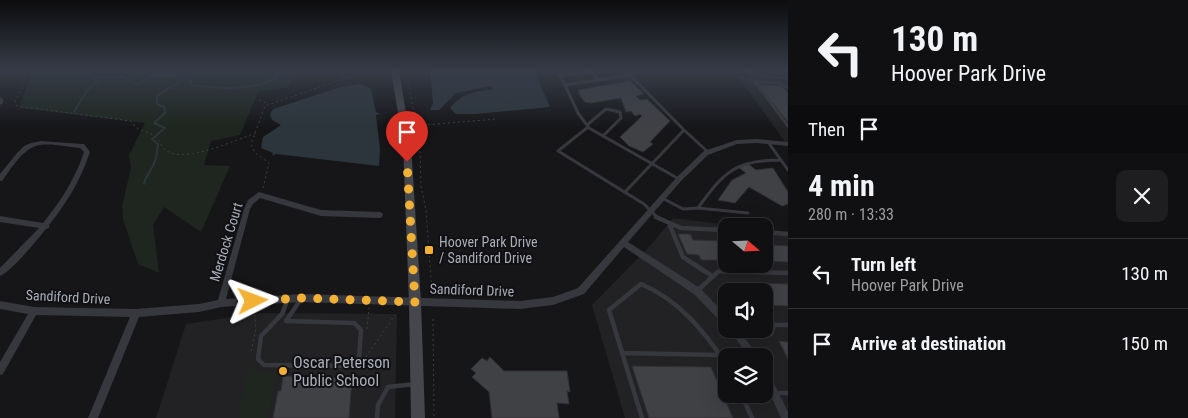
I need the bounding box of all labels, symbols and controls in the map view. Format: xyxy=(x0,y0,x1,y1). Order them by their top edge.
text: 130 m xyxy=(891,19,978,60)
icon: left xyxy=(808,20,873,85)
text: Hoover Park Drive xyxy=(891,61,1046,86)
pin xyxy=(386,111,428,162)
icon: arrive xyxy=(855,115,883,143)
icon: arrive xyxy=(393,118,421,146)
text: Then xyxy=(808,118,845,141)
text: 4 min xyxy=(808,168,875,203)
button: close xyxy=(1116,170,1168,222)
street label: Merdock Court xyxy=(206,201,246,283)
text: 280 m · 13:33 xyxy=(808,205,894,224)
north arrow xyxy=(718,218,772,272)
map controls xyxy=(718,218,773,403)
place label: Hoover Park Drive / Sandiford Drive xyxy=(439,234,538,266)
marker: Hoover Park Drive / Sandiford Drive xyxy=(423,244,435,256)
text: Turn left xyxy=(851,253,916,276)
icon: left xyxy=(808,260,836,288)
text: 130 m xyxy=(1121,262,1168,285)
position arrow xyxy=(226,274,278,326)
text: Hoover Park Drive xyxy=(851,276,964,295)
street label: Sandiford Drive xyxy=(429,281,515,299)
button: sound xyxy=(718,283,773,338)
street label: Sandiford Drive xyxy=(25,287,111,307)
icon: arrive xyxy=(808,330,836,358)
text: Arrive at destination xyxy=(851,332,1006,355)
text: 150 m xyxy=(1121,332,1168,355)
button: layers xyxy=(718,348,773,403)
place label: Oscar Peterson Public School xyxy=(293,353,390,390)
marker: Oscar Peterson Public School xyxy=(277,365,289,377)

